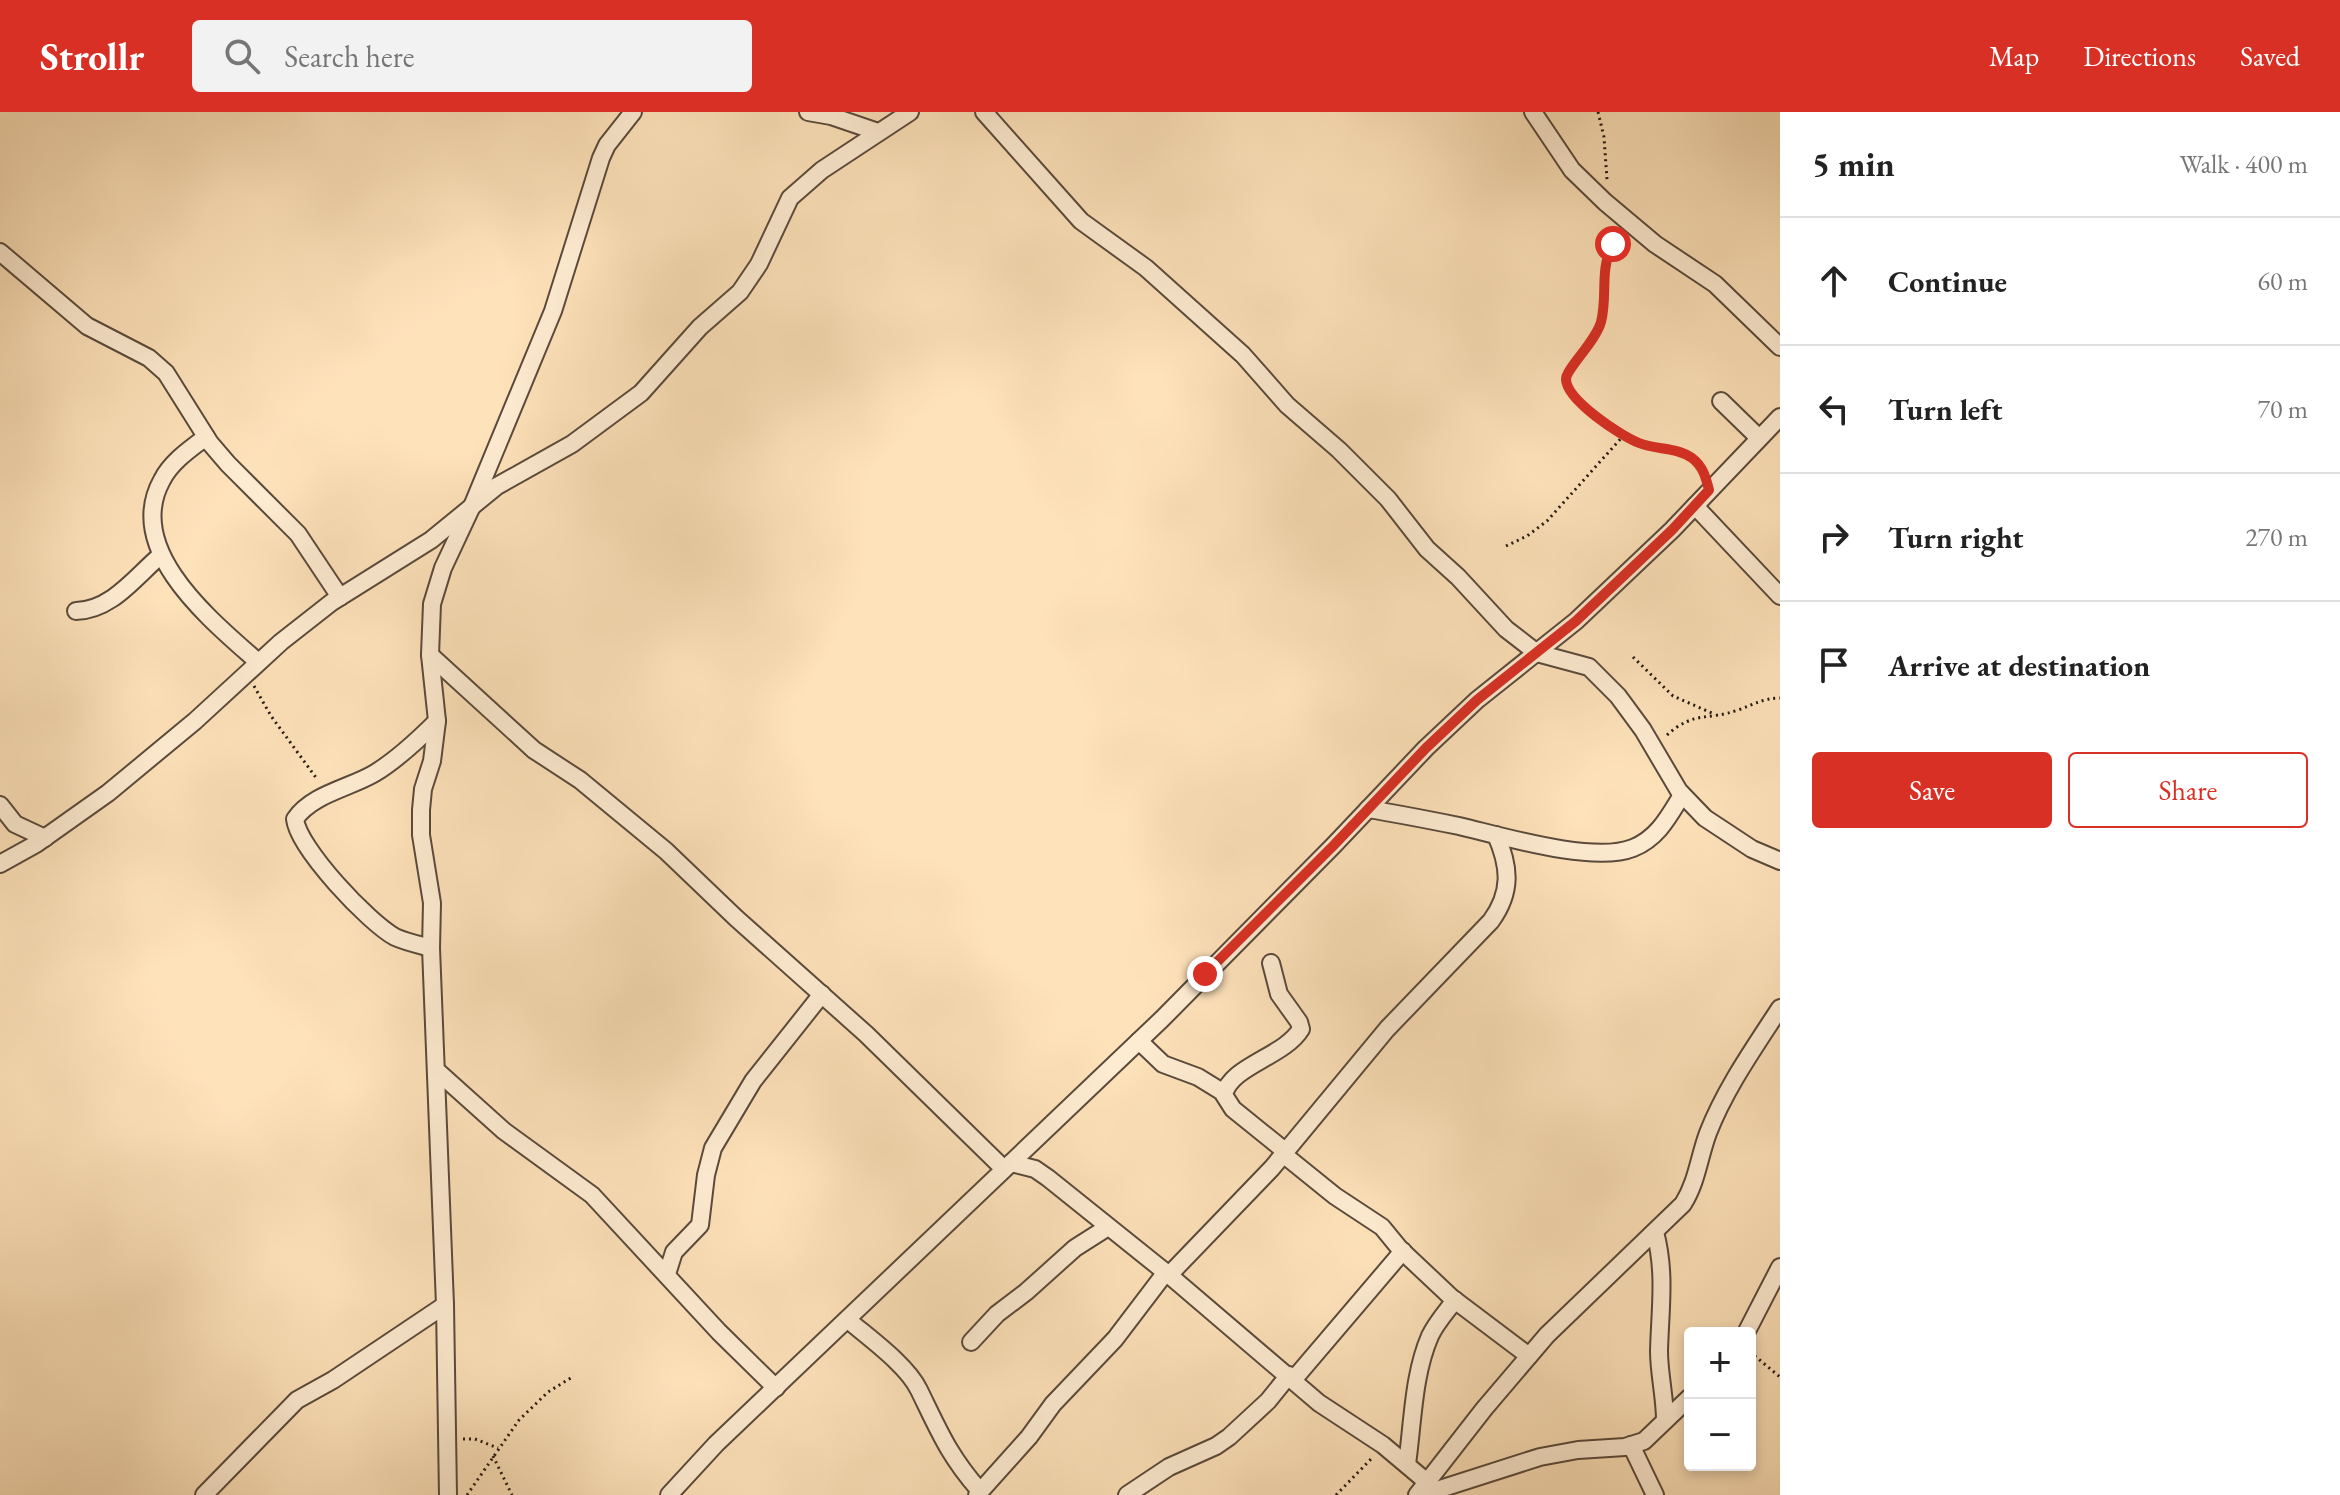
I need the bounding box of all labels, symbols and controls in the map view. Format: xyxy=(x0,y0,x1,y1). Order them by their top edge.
search box xyxy=(192,20,752,92)
text: Strollr xyxy=(40,32,144,81)
icon: search xyxy=(220,34,264,78)
text: Search here xyxy=(284,37,414,76)
text: Map xyxy=(1989,38,2039,74)
text: Directions xyxy=(2083,38,2196,74)
text: Saved xyxy=(2240,38,2300,74)
text: 5 min xyxy=(1812,142,1895,186)
text: Walk · 400 m xyxy=(2180,147,2308,181)
route start xyxy=(1595,226,1631,262)
icon: ahead xyxy=(1812,259,1856,303)
text: Continue xyxy=(1888,262,2007,301)
text: 60 m xyxy=(2258,264,2308,298)
icon: left xyxy=(1812,387,1856,431)
text: Turn left xyxy=(1888,390,2002,429)
text: 70 m xyxy=(2258,392,2308,426)
icon: right xyxy=(1812,515,1856,559)
text: Turn right xyxy=(1888,518,2024,557)
text: 270 m xyxy=(2245,520,2308,554)
icon: arrive xyxy=(1812,643,1856,687)
text: Arrive at destination xyxy=(1888,646,2150,685)
button: Save xyxy=(1812,752,2052,828)
button: Share xyxy=(2068,752,2308,828)
route end xyxy=(1187,956,1223,992)
map controls xyxy=(1684,1327,1756,1471)
button: + xyxy=(1684,1327,1756,1399)
button: − xyxy=(1684,1399,1756,1471)

